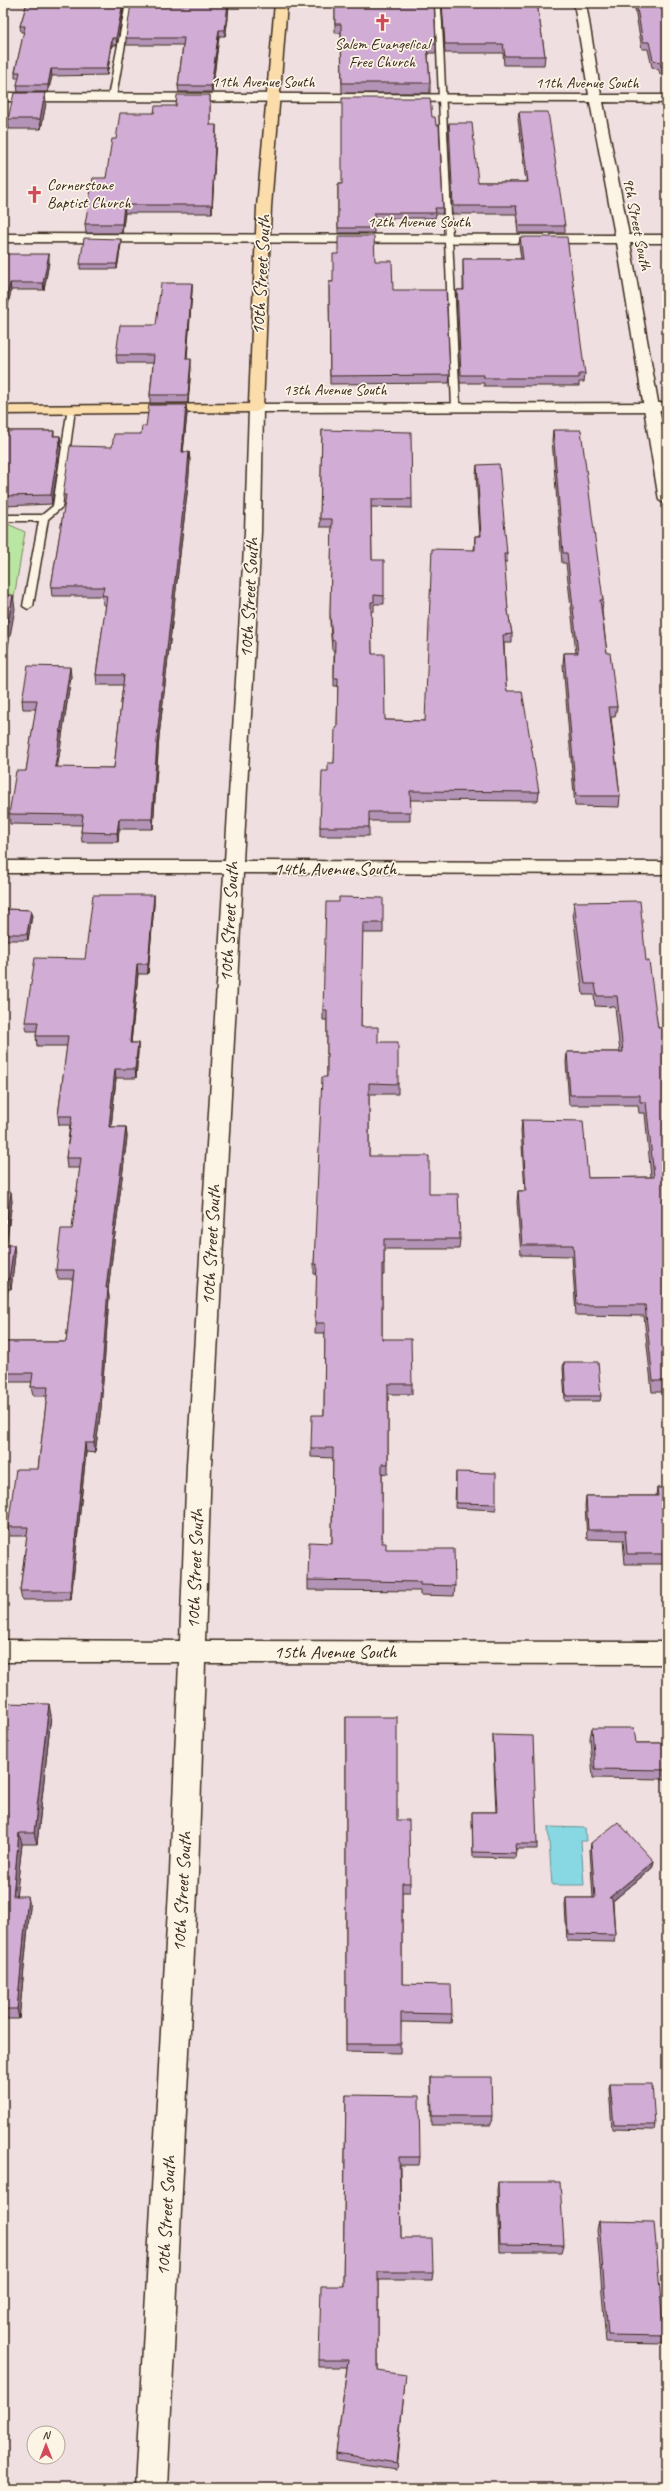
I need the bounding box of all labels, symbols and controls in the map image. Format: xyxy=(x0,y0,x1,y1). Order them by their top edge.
church icon: Salem Evangelical Free Church xyxy=(372,13,392,33)
place label: Salem Evangelical Free Church xyxy=(334,34,433,72)
street label: 11th Avenue South xyxy=(211,72,315,92)
street label: 11th Avenue South xyxy=(535,73,639,93)
place label: Cornerstone Baptist Church xyxy=(47,175,131,213)
street label: 9th Street South xyxy=(618,176,656,274)
church icon: Cornerstone Baptist Church xyxy=(24,184,44,204)
street label: 12th Avenue South xyxy=(367,212,471,232)
street label: 10th Street South xyxy=(246,213,276,336)
street label: 13th Avenue South xyxy=(283,380,387,400)
street label: 10th Street South xyxy=(234,536,264,659)
street label: 14th Avenue South xyxy=(274,857,398,881)
street label: 10th Street South xyxy=(214,860,244,983)
street label: 10th Street South xyxy=(196,1183,226,1306)
street label: 10th Street South xyxy=(181,1507,209,1630)
street label: 15th Avenue South xyxy=(274,1640,398,1664)
street label: 10th Street South xyxy=(167,1830,197,1953)
street label: 10th Street South xyxy=(151,2154,181,2277)
north arrow xyxy=(26,2425,66,2465)
text: N xyxy=(43,2428,52,2442)

